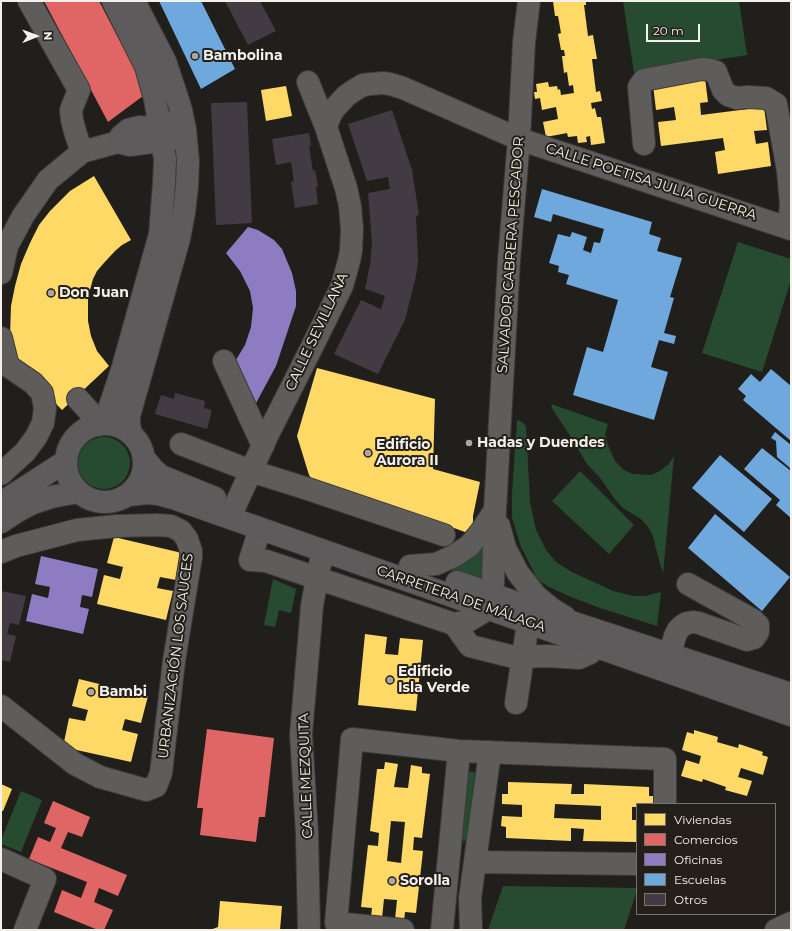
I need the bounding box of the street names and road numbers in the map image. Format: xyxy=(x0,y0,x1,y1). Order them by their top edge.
street label: SALVADOR CABRERA PESCADOR xyxy=(494,136,528,374)
street label: CALLE POETISA JULIA GUERRA xyxy=(543,140,759,224)
street label: CALLE SEVILLANA xyxy=(282,270,352,394)
street label: URBANIZACIÓN LOS SAUCES xyxy=(155,552,197,760)
street label: CARRETERA DE MÁLAGA xyxy=(374,562,548,636)
street label: CALLE MEZQUITA xyxy=(295,713,317,839)

